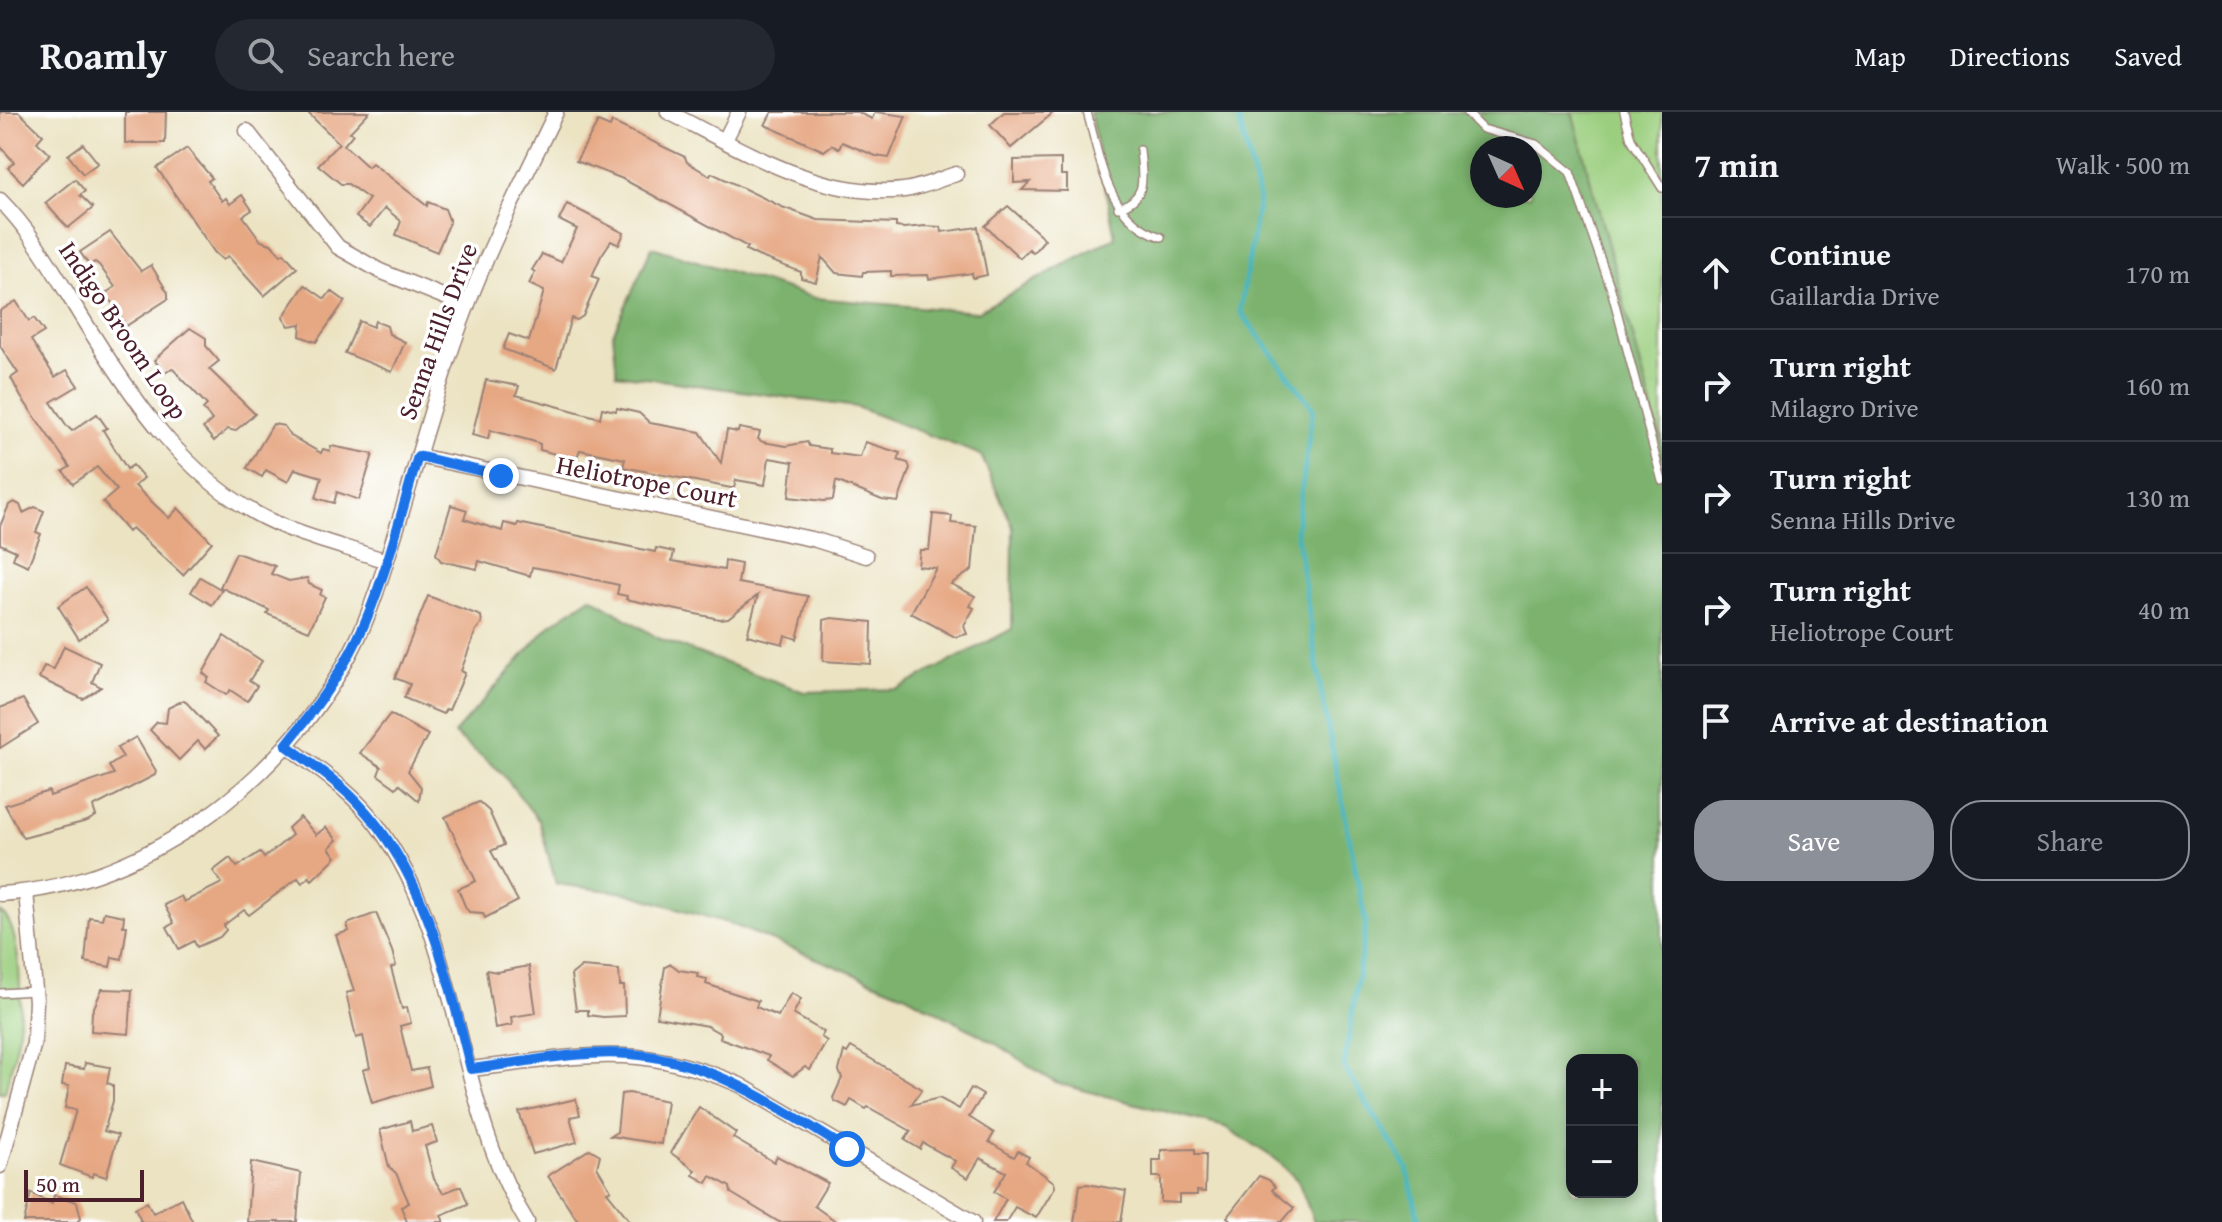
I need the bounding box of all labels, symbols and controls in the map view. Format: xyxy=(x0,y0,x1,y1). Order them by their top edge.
search box xyxy=(215,19,775,91)
text: Roamly xyxy=(40,27,167,83)
icon: search xyxy=(243,33,287,77)
text: Search here xyxy=(307,33,455,77)
text: Map xyxy=(1854,35,1906,76)
text: Directions xyxy=(1950,35,2070,76)
text: Saved xyxy=(2114,35,2182,76)
north arrow xyxy=(1470,136,1542,208)
text: 7 min xyxy=(1694,140,1779,189)
text: Walk · 500 m xyxy=(2056,145,2190,184)
text: Continue xyxy=(1770,232,1891,276)
street label: Indigo Broom Loop xyxy=(50,233,198,427)
street label: Senna Hills Drive xyxy=(387,237,487,425)
icon: ahead xyxy=(1694,251,1738,295)
text: 170 m xyxy=(2125,254,2190,293)
text: Gaillardia Drive xyxy=(1770,276,1940,315)
text: Turn right xyxy=(1770,344,1911,388)
icon: right xyxy=(1694,363,1738,407)
text: 160 m xyxy=(2125,366,2190,405)
text: Milagro Drive xyxy=(1770,388,1919,427)
street label: Heliotrope Court xyxy=(553,444,741,518)
text: Turn right xyxy=(1770,456,1911,500)
route end xyxy=(483,458,519,494)
icon: right xyxy=(1694,475,1738,519)
text: 130 m xyxy=(2125,478,2190,517)
text: Senna Hills Drive xyxy=(1770,500,1956,539)
text: Turn right xyxy=(1770,568,1911,612)
icon: right xyxy=(1694,587,1738,631)
text: 40 m xyxy=(2138,590,2190,629)
text: Heliotrope Court xyxy=(1770,612,1953,651)
icon: arrive xyxy=(1694,699,1738,743)
text: Arrive at destination xyxy=(1770,699,2048,743)
button: Save xyxy=(1694,800,1934,881)
button: Share xyxy=(1950,800,2190,881)
map controls xyxy=(1566,1054,1638,1198)
button: + xyxy=(1566,1054,1638,1126)
button: − xyxy=(1566,1126,1638,1198)
route start xyxy=(829,1131,865,1167)
scale bar xyxy=(24,1166,144,1202)
text: 50 m xyxy=(36,1168,80,1200)

